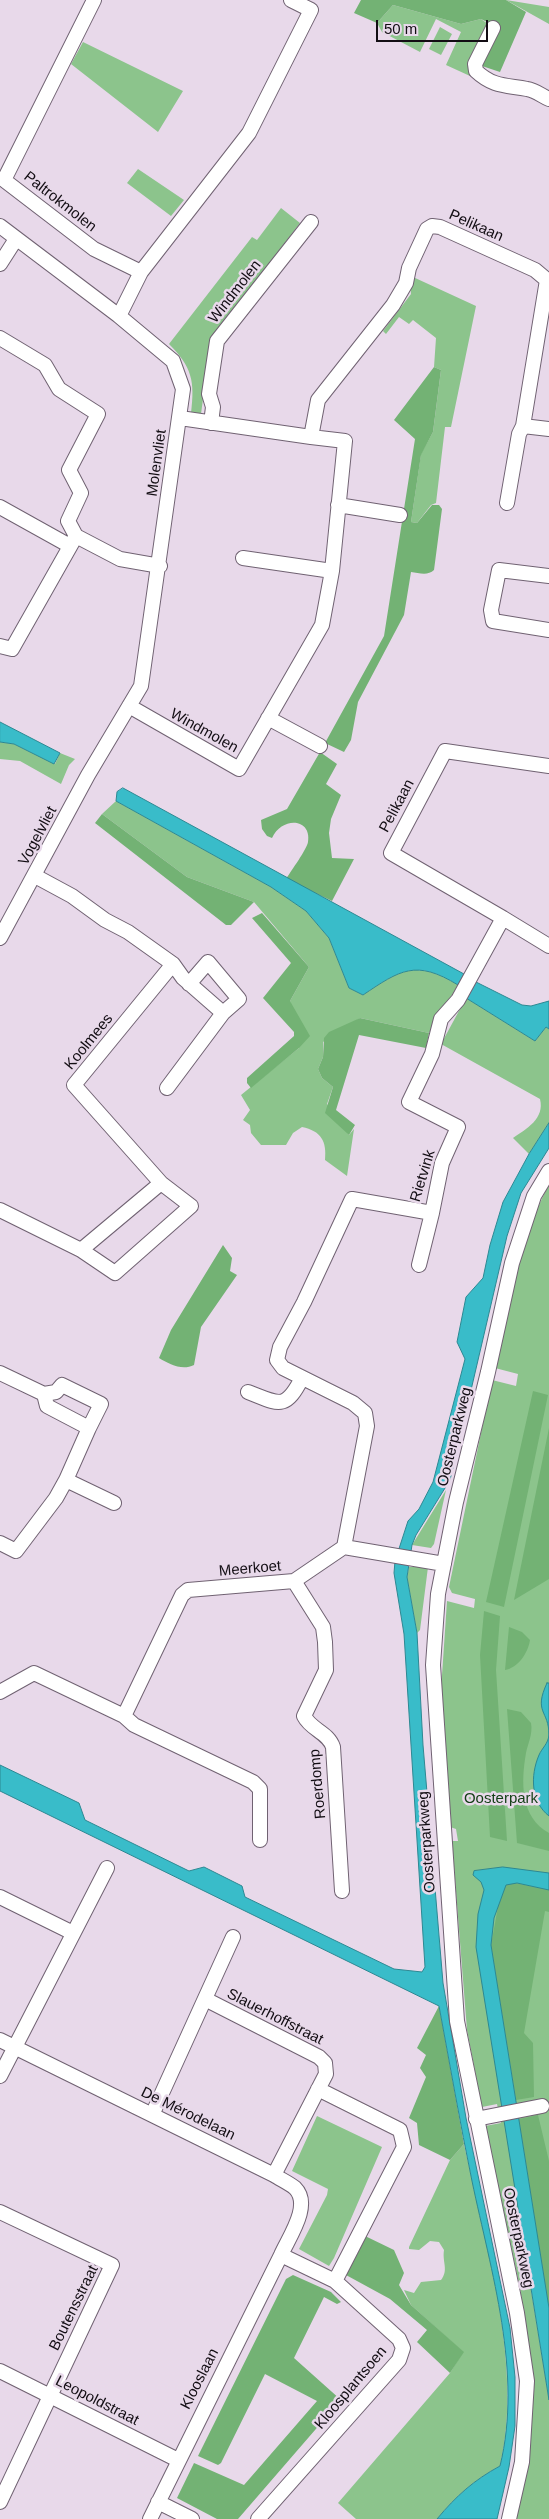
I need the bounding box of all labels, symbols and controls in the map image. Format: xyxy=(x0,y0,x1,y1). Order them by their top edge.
scale bar xyxy=(379,10,492,42)
text: 50 m xyxy=(384,20,417,37)
street label: Paltrokmolen xyxy=(20,168,100,236)
street label: Pelikaan xyxy=(446,206,506,246)
street label: Windmolen xyxy=(205,257,265,327)
street label: Molenvliet xyxy=(143,428,171,498)
street label: Windmolen xyxy=(167,705,241,757)
street label: Pelikaan xyxy=(376,776,418,836)
street label: Vogelvliet xyxy=(15,803,61,869)
street label: Koolmees xyxy=(61,1010,117,1074)
street label: Rietvink xyxy=(407,1148,439,1204)
street label: Oosterparkweg xyxy=(434,1385,476,1489)
street label: Meerkoet xyxy=(218,1557,282,1581)
street label: Roerdomp xyxy=(306,1748,330,1820)
park label: Oosterpark xyxy=(464,1790,538,1808)
street label: Oosterparkweg xyxy=(414,1791,440,1893)
street label: Slauerhoffstraat xyxy=(224,1985,326,2049)
street label: De Mérodelaan xyxy=(138,2083,238,2145)
street label: Oosterparkweg xyxy=(499,2186,537,2290)
street label: Boutensstraat xyxy=(46,2262,102,2354)
street label: Kloosplantsoen xyxy=(311,2343,391,2433)
street label: Klooslaan xyxy=(177,2346,223,2412)
street label: Leopoldstraat xyxy=(52,2372,142,2430)

